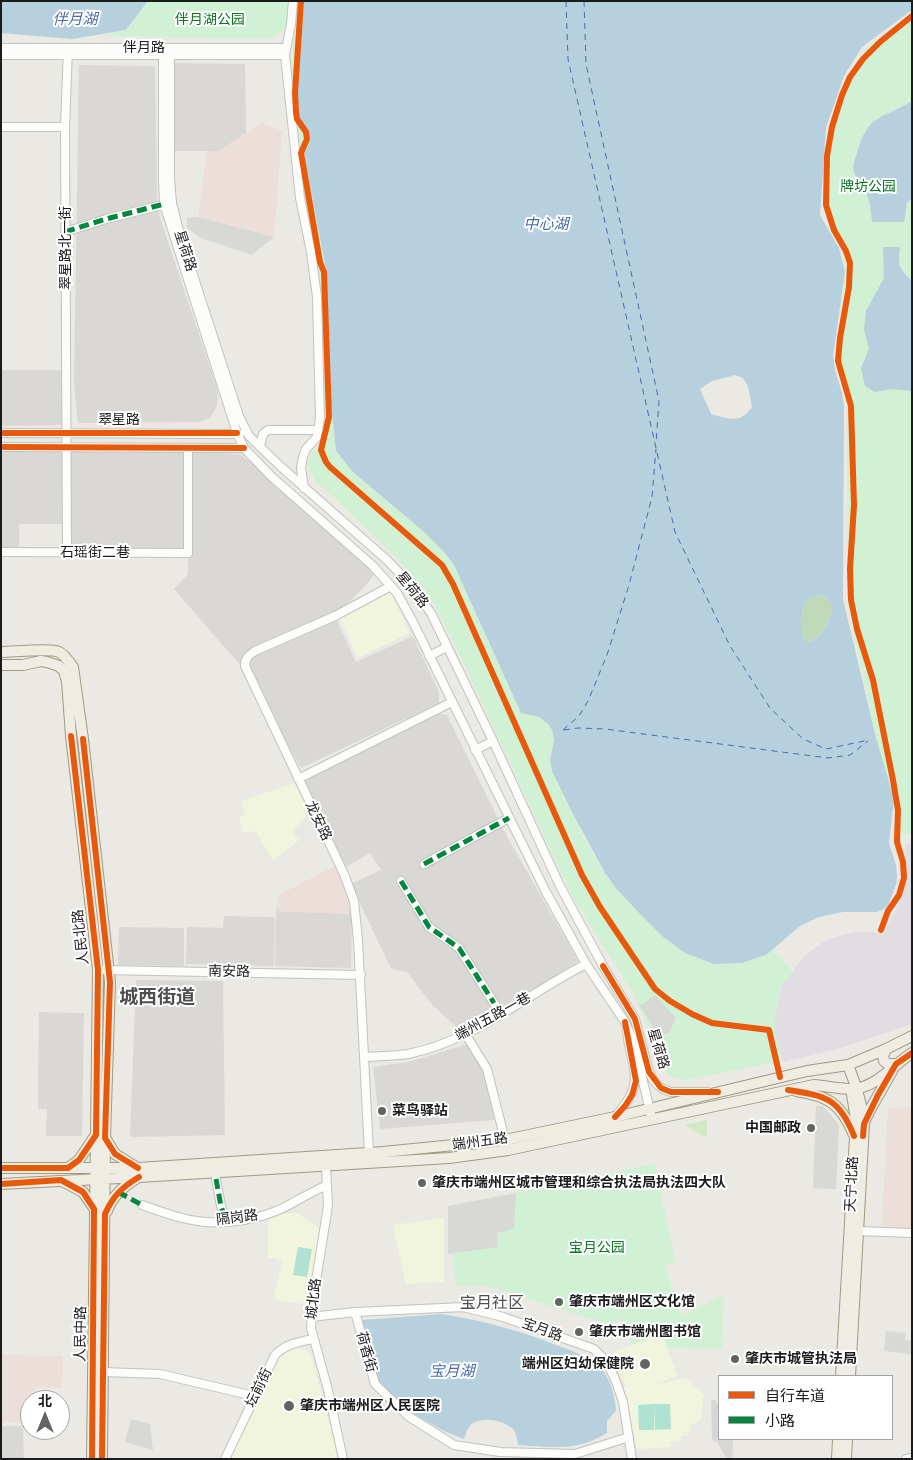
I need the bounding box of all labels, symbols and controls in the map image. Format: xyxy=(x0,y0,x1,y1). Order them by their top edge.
water label: 伴月湖 xyxy=(53,11,97,29)
park label: 伴月湖公园 xyxy=(175,12,245,28)
street label: 伴月路 xyxy=(123,40,165,56)
park label: 牌坊公园 xyxy=(840,179,896,195)
street label: 翠星路北一街 xyxy=(58,206,74,290)
water label: 中心湖 xyxy=(524,216,568,234)
street label: 星荷路 xyxy=(171,228,199,274)
street label: 翠星路 xyxy=(98,412,140,428)
street label: 石瑶街二巷 xyxy=(60,545,130,561)
street label: 星荷路 xyxy=(392,568,432,612)
street label: 龙安路 xyxy=(301,798,335,844)
street label: 人民北路 xyxy=(70,908,92,966)
street label: 南安路 xyxy=(208,963,250,981)
district label: 城西街道 xyxy=(119,987,195,1009)
street label: 端州五路一巷 xyxy=(452,989,534,1045)
street label: 星荷路 xyxy=(644,1026,672,1072)
place label: 菜鸟驿站 xyxy=(392,1103,448,1119)
marker: 菜鸟驿站 xyxy=(376,1105,388,1117)
place label: 中国邮政 xyxy=(745,1120,801,1136)
marker: 中国邮政 xyxy=(805,1122,817,1134)
street label: 端州五路 xyxy=(451,1130,509,1154)
street label: 天宁北路 xyxy=(842,1156,862,1212)
place label: 肇庆市端州区城市管理和综合执法局执法四大队 xyxy=(432,1175,726,1191)
marker: 肇庆市端州区城市管理和综合执法局执法四大队 xyxy=(416,1177,428,1189)
street label: 隔岗路 xyxy=(215,1207,259,1229)
park label: 宝月公园 xyxy=(569,1240,625,1256)
street label: 城北路 xyxy=(303,1277,325,1321)
district label: 宝月社区 xyxy=(460,1293,524,1313)
place label: 肇庆市端州区文化馆 xyxy=(569,1294,695,1310)
marker: 肇庆市端州区文化馆 xyxy=(553,1296,565,1308)
street label: 人民中路 xyxy=(72,1306,90,1362)
street label: 宝月路 xyxy=(519,1315,565,1345)
place label: 肇庆市端州图书馆 xyxy=(589,1324,701,1340)
marker: 肇庆市端州图书馆 xyxy=(573,1326,585,1338)
street label: 荷香街 xyxy=(352,1329,380,1375)
place label: 肇庆市城管执法局 xyxy=(745,1351,857,1367)
marker: 肇庆市城管执法局 xyxy=(729,1353,741,1365)
place label: 端州区妇幼保健院 xyxy=(522,1356,634,1372)
marker: 端州区妇幼保健院 xyxy=(638,1357,652,1371)
water label: 宝月湖 xyxy=(430,1363,474,1381)
street label: 坛前街 xyxy=(242,1365,276,1411)
legend xyxy=(718,1375,893,1440)
text: 自行车道 xyxy=(765,1385,825,1405)
north arrow xyxy=(20,1390,70,1440)
text: 北 xyxy=(38,1391,52,1410)
place label: 肇庆市端州区人民医院 xyxy=(300,1398,440,1414)
marker: 肇庆市端州区人民医院 xyxy=(282,1399,296,1413)
text: 小路 xyxy=(765,1410,795,1430)

